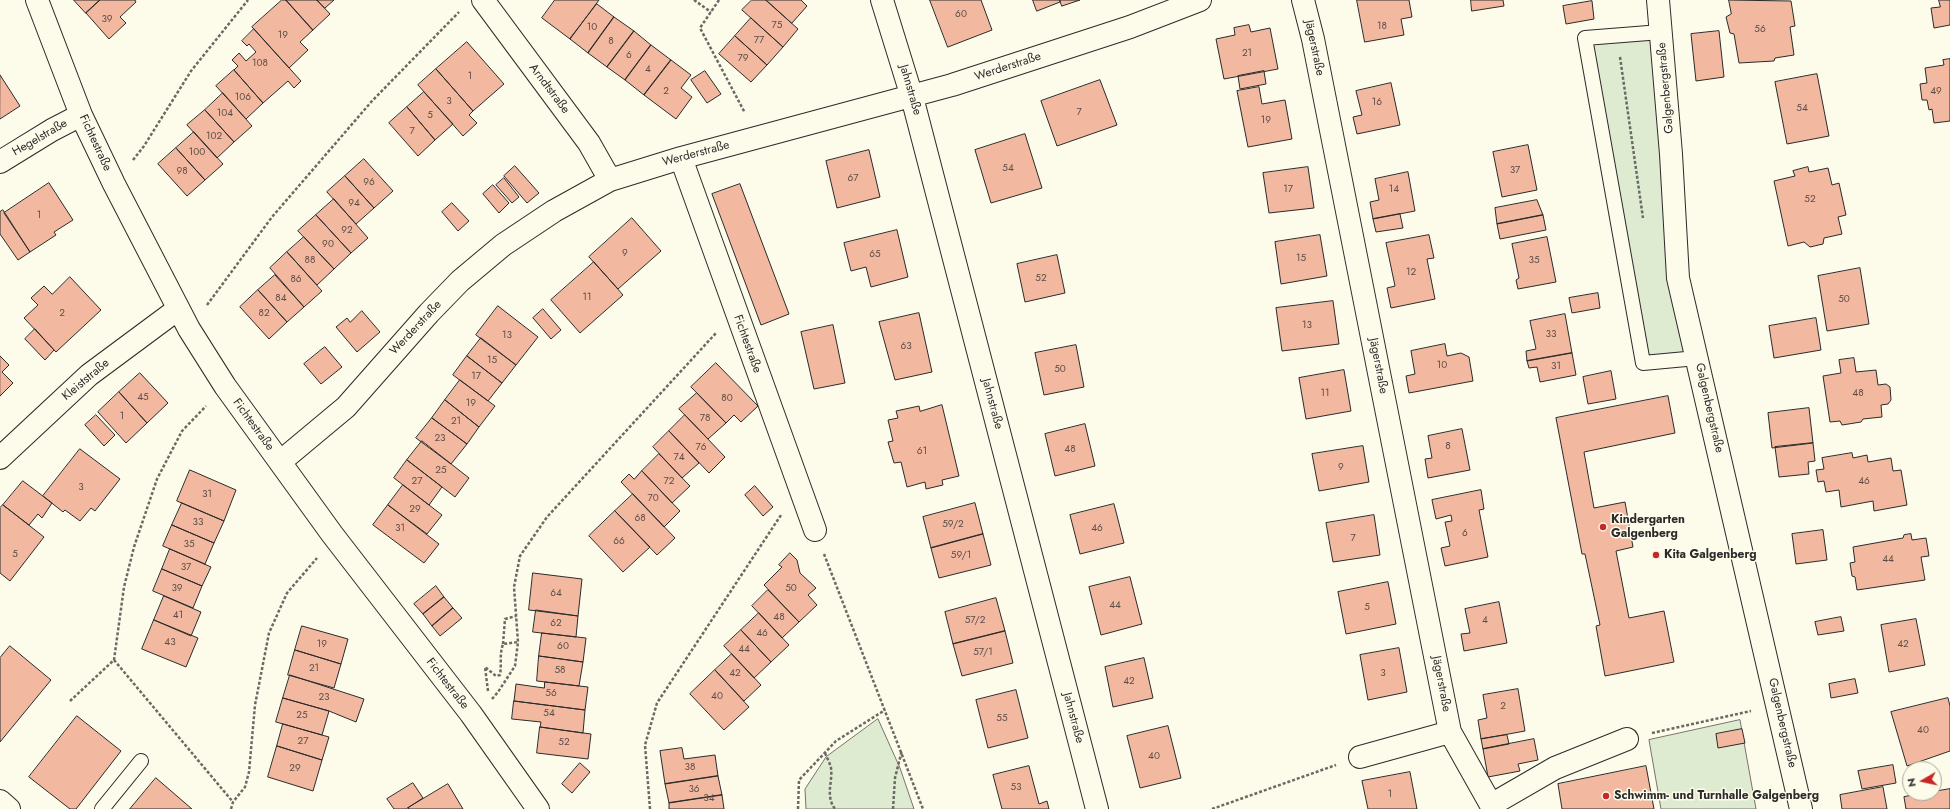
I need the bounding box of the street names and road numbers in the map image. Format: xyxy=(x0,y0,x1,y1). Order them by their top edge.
street label: Jägerstraße xyxy=(1301,19,1327,77)
street label: Galgenbergstraße xyxy=(1655,42,1677,134)
street label: Werderstraße xyxy=(973,50,1043,84)
street label: Arndtstraße xyxy=(526,61,572,117)
street label: Jahnstraße xyxy=(896,63,924,117)
street label: Fichtestraße xyxy=(76,112,114,174)
street label: Hegelstraße xyxy=(10,116,70,160)
street label: Werderstraße xyxy=(661,138,731,170)
street label: Werderstraße xyxy=(387,298,445,358)
street label: Fichtestraße xyxy=(730,313,764,375)
street label: Jägerstraße xyxy=(1366,337,1390,395)
street label: Kleiststraße xyxy=(59,356,113,404)
street label: Galgenbergstraße xyxy=(1692,362,1726,454)
street label: Jahnstraße xyxy=(978,377,1006,431)
street label: Fichtestraße xyxy=(229,396,277,454)
street label: Jägerstraße xyxy=(1429,655,1453,713)
street label: Fichtestraße xyxy=(423,656,471,712)
street label: Galgenbergstraße xyxy=(1765,677,1799,769)
street label: Jahnstraße xyxy=(1059,691,1087,745)

